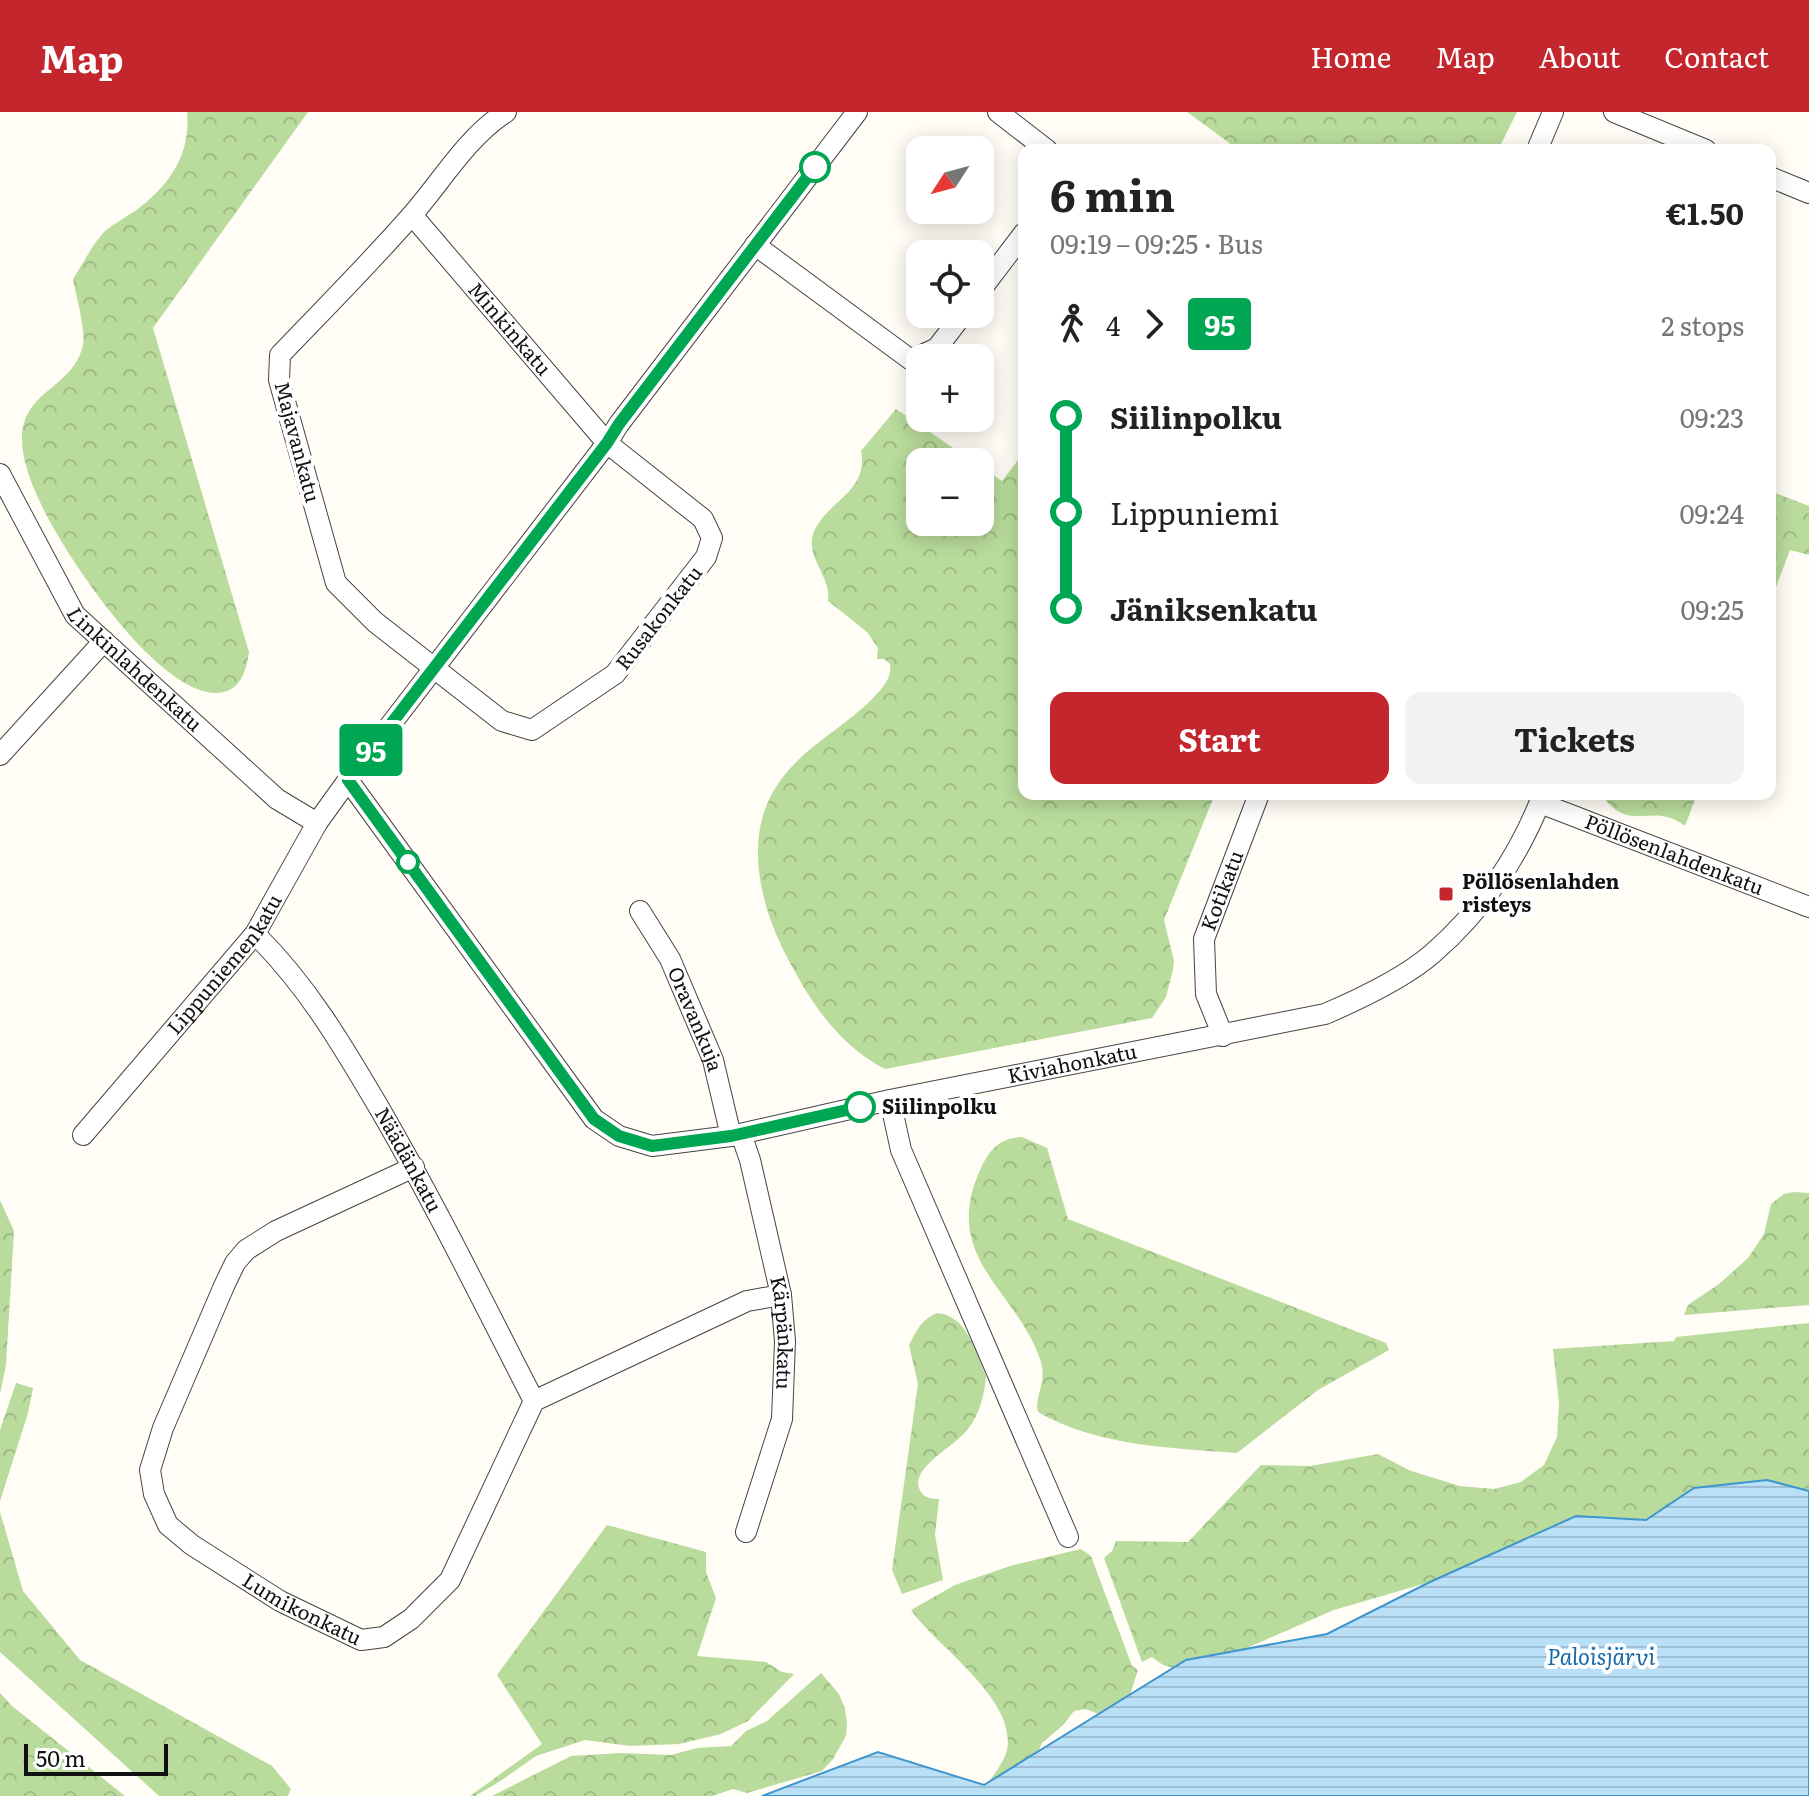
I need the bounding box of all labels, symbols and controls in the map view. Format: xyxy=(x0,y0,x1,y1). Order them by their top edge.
text: Map xyxy=(40,28,124,85)
text: Home xyxy=(1310,35,1391,77)
text: Map xyxy=(1435,35,1495,77)
text: About xyxy=(1539,35,1620,77)
text: Contact xyxy=(1664,35,1769,77)
north arrow xyxy=(906,136,994,224)
map controls xyxy=(906,136,994,536)
unlabelled marker xyxy=(800,152,830,182)
text: 6 min xyxy=(1050,160,1175,226)
text: €1.50 xyxy=(1666,190,1744,234)
text: 09:19 – 09:25 · Bus xyxy=(1050,223,1263,262)
button: locate xyxy=(906,240,994,328)
street label: Minkinkatu xyxy=(462,274,560,381)
icon: walk xyxy=(1050,302,1094,346)
icon: forward xyxy=(1132,302,1176,346)
text: 95 xyxy=(1204,303,1235,345)
text: 4 xyxy=(1106,305,1120,344)
text: 2 stops xyxy=(1661,305,1744,344)
button: + xyxy=(906,344,994,432)
street label: Majavankatu xyxy=(268,378,330,506)
text: Siilinpolku xyxy=(1110,394,1282,438)
text: 09:23 xyxy=(1680,397,1744,436)
button: − xyxy=(906,448,994,536)
text: Lippuniemi xyxy=(1110,490,1279,534)
text: 09:24 xyxy=(1679,493,1744,532)
street label: Rusakonkatu xyxy=(607,558,708,676)
text: Jäniksenkatu xyxy=(1110,586,1318,630)
text: 09:25 xyxy=(1681,589,1744,628)
street label: Linkinlahdenkatu xyxy=(60,601,210,737)
button: Start xyxy=(1050,692,1389,784)
button: Tickets xyxy=(1405,692,1744,784)
line badge: 95 xyxy=(335,724,407,776)
text: 95 xyxy=(355,729,387,771)
street label: Pöllösenlahdenkatu xyxy=(1581,805,1769,901)
street label: Kotikatu xyxy=(1192,845,1249,935)
unlabelled marker xyxy=(397,851,419,873)
place label: Pöllösenlahden risteys xyxy=(1462,865,1620,918)
marker: Pöllösenlahden risteys xyxy=(1437,885,1455,903)
street label: Lippuniemenkatu xyxy=(158,887,288,1040)
street label: Oravankuja xyxy=(662,961,732,1074)
street label: Kiviahonkatu xyxy=(1005,1034,1139,1089)
place label: Siilinpolku xyxy=(882,1090,997,1120)
marker: Siilinpolku xyxy=(845,1092,875,1122)
street label: Näädänkatu xyxy=(369,1101,451,1217)
street label: Kärpänkatu xyxy=(764,1273,802,1391)
street label: Lumikonkatu xyxy=(238,1564,368,1651)
water label: Paloisjärvi xyxy=(1547,1639,1655,1672)
scale bar xyxy=(24,1740,168,1776)
text: 50 m xyxy=(36,1741,86,1774)

